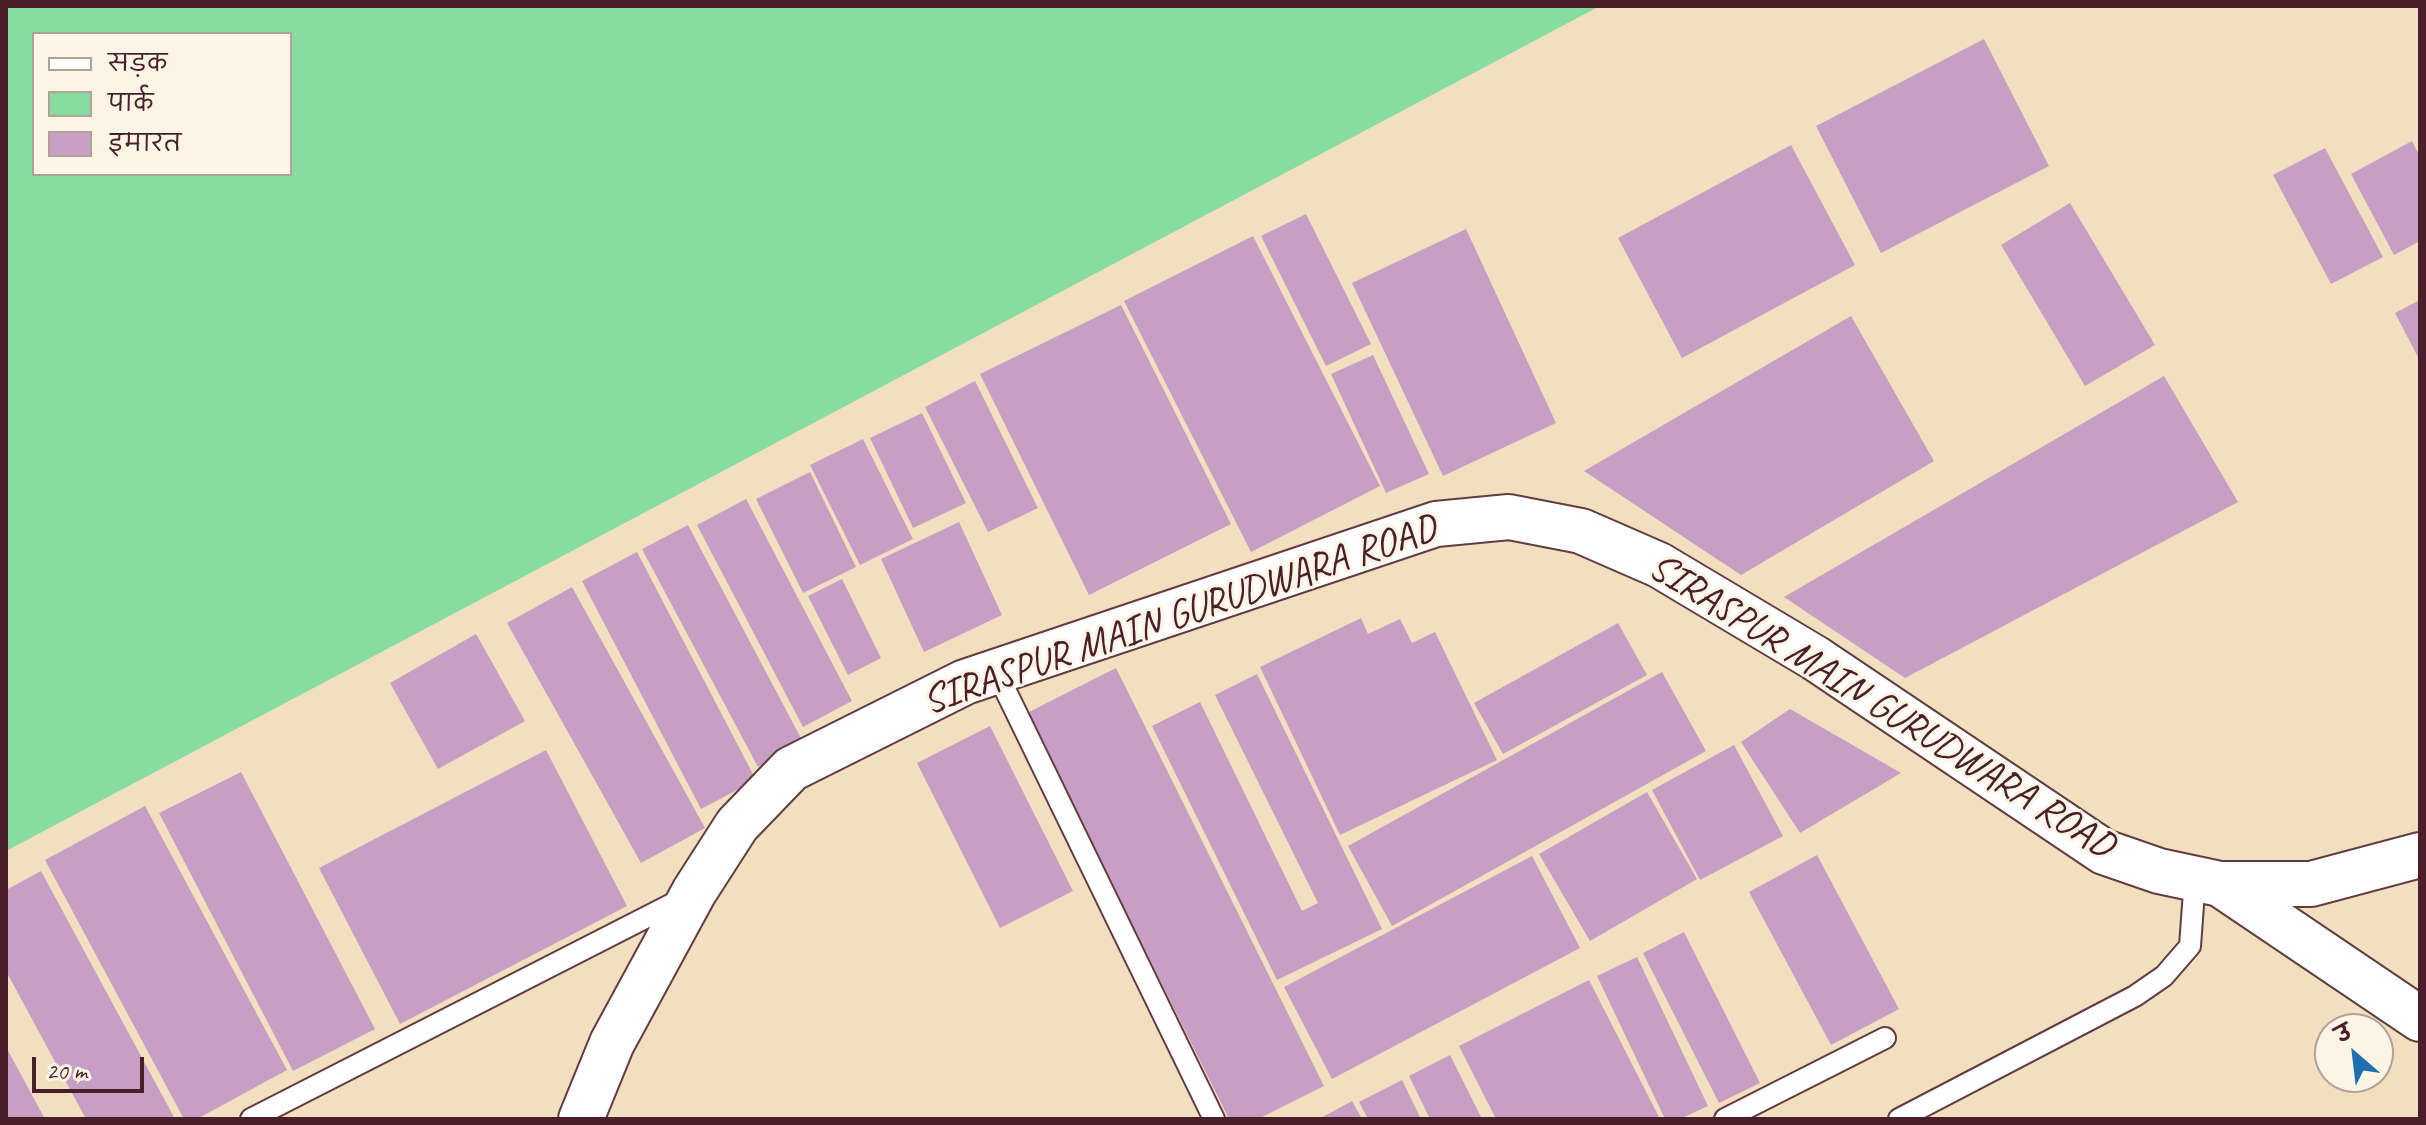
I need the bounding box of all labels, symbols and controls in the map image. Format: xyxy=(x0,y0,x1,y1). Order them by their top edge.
legend xyxy=(32,32,292,176)
text: सड़क xyxy=(108,48,167,78)
text: पार्क xyxy=(108,88,153,118)
text: इमारत xyxy=(108,128,181,158)
street label: SIRASPUR MAIN GURUDWARA ROAD xyxy=(917,505,1443,727)
street label: SIRASPUR MAIN GURUDWARA ROAD xyxy=(1639,544,2123,870)
north arrow xyxy=(2314,1013,2394,1093)
text: उ xyxy=(2331,1018,2357,1049)
scale bar xyxy=(36,1041,148,1091)
text: 20 m xyxy=(46,1056,87,1086)

